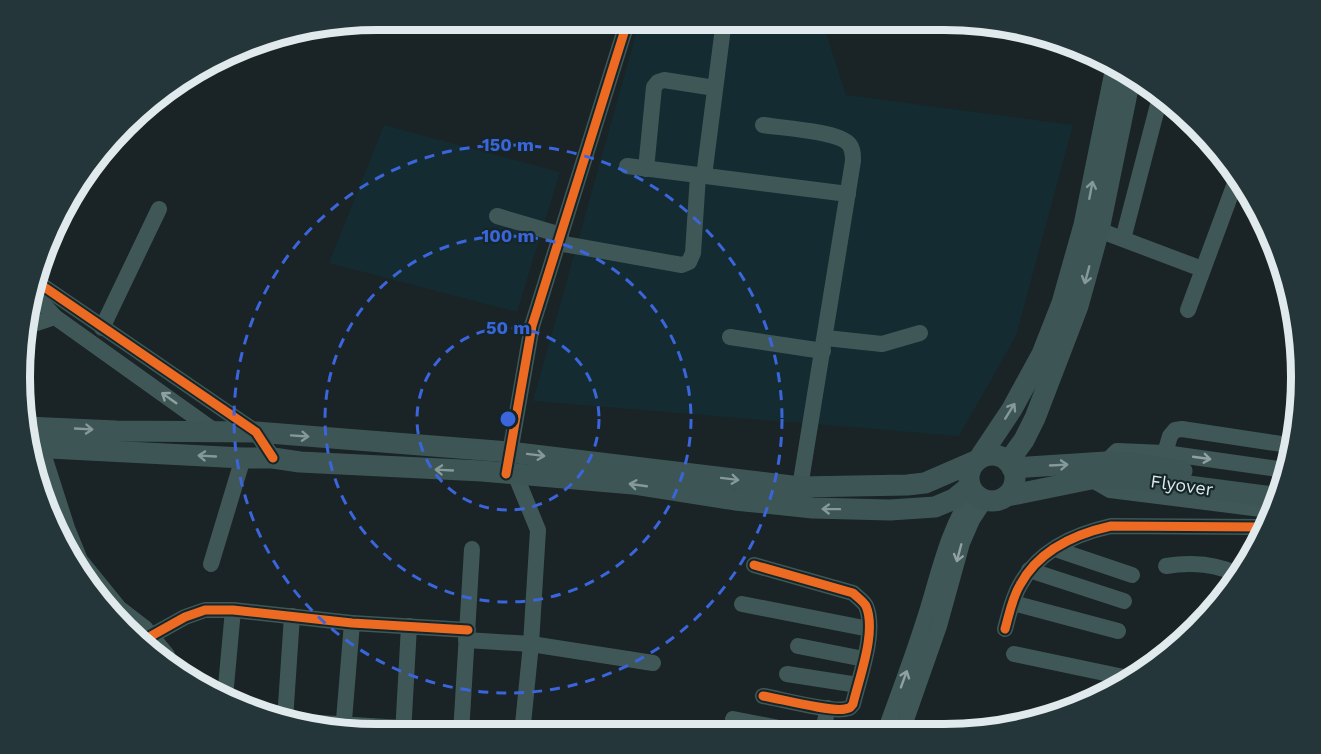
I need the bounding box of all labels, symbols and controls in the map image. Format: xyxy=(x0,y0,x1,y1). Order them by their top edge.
text: 150 m xyxy=(482,134,534,155)
one-way arrow xyxy=(1086,181,1097,200)
text: 100 m xyxy=(481,225,535,246)
one-way arrow xyxy=(1080,265,1092,284)
text: 50 m xyxy=(486,317,530,338)
one-way arrow xyxy=(161,392,177,404)
one-way arrow xyxy=(1004,403,1016,420)
centre of rings xyxy=(498,409,518,429)
one-way arrow xyxy=(74,424,93,435)
one-way arrow xyxy=(289,430,309,441)
one-way arrow xyxy=(526,450,545,461)
one-way arrow xyxy=(198,451,218,462)
one-way arrow xyxy=(1191,453,1211,464)
one-way arrow xyxy=(1049,459,1069,470)
one-way arrow xyxy=(434,464,454,475)
street label: Flyover xyxy=(1149,470,1215,500)
one-way arrow xyxy=(719,474,739,485)
one-way arrow xyxy=(628,480,648,491)
one-way arrow xyxy=(822,503,842,514)
one-way arrow xyxy=(953,543,964,562)
one-way arrow xyxy=(899,670,910,688)

